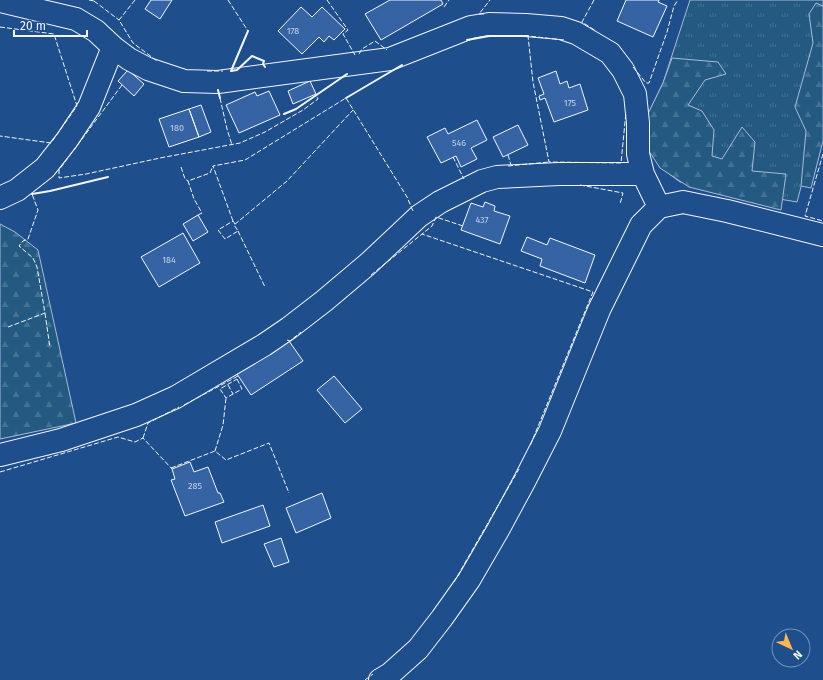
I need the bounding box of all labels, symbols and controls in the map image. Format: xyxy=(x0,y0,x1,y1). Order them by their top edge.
scale bar xyxy=(14,12,87,38)
text: 20 m xyxy=(20,19,46,33)
house number: 178 xyxy=(287,26,299,36)
house number: 175 xyxy=(564,98,577,108)
house number: 180 xyxy=(170,123,184,133)
house number: 546 xyxy=(452,138,466,148)
house number: 437 xyxy=(475,215,489,225)
house number: 184 xyxy=(162,255,176,265)
house number: 285 xyxy=(188,481,202,491)
north arrow xyxy=(771,628,811,668)
text: N xyxy=(790,648,805,662)

